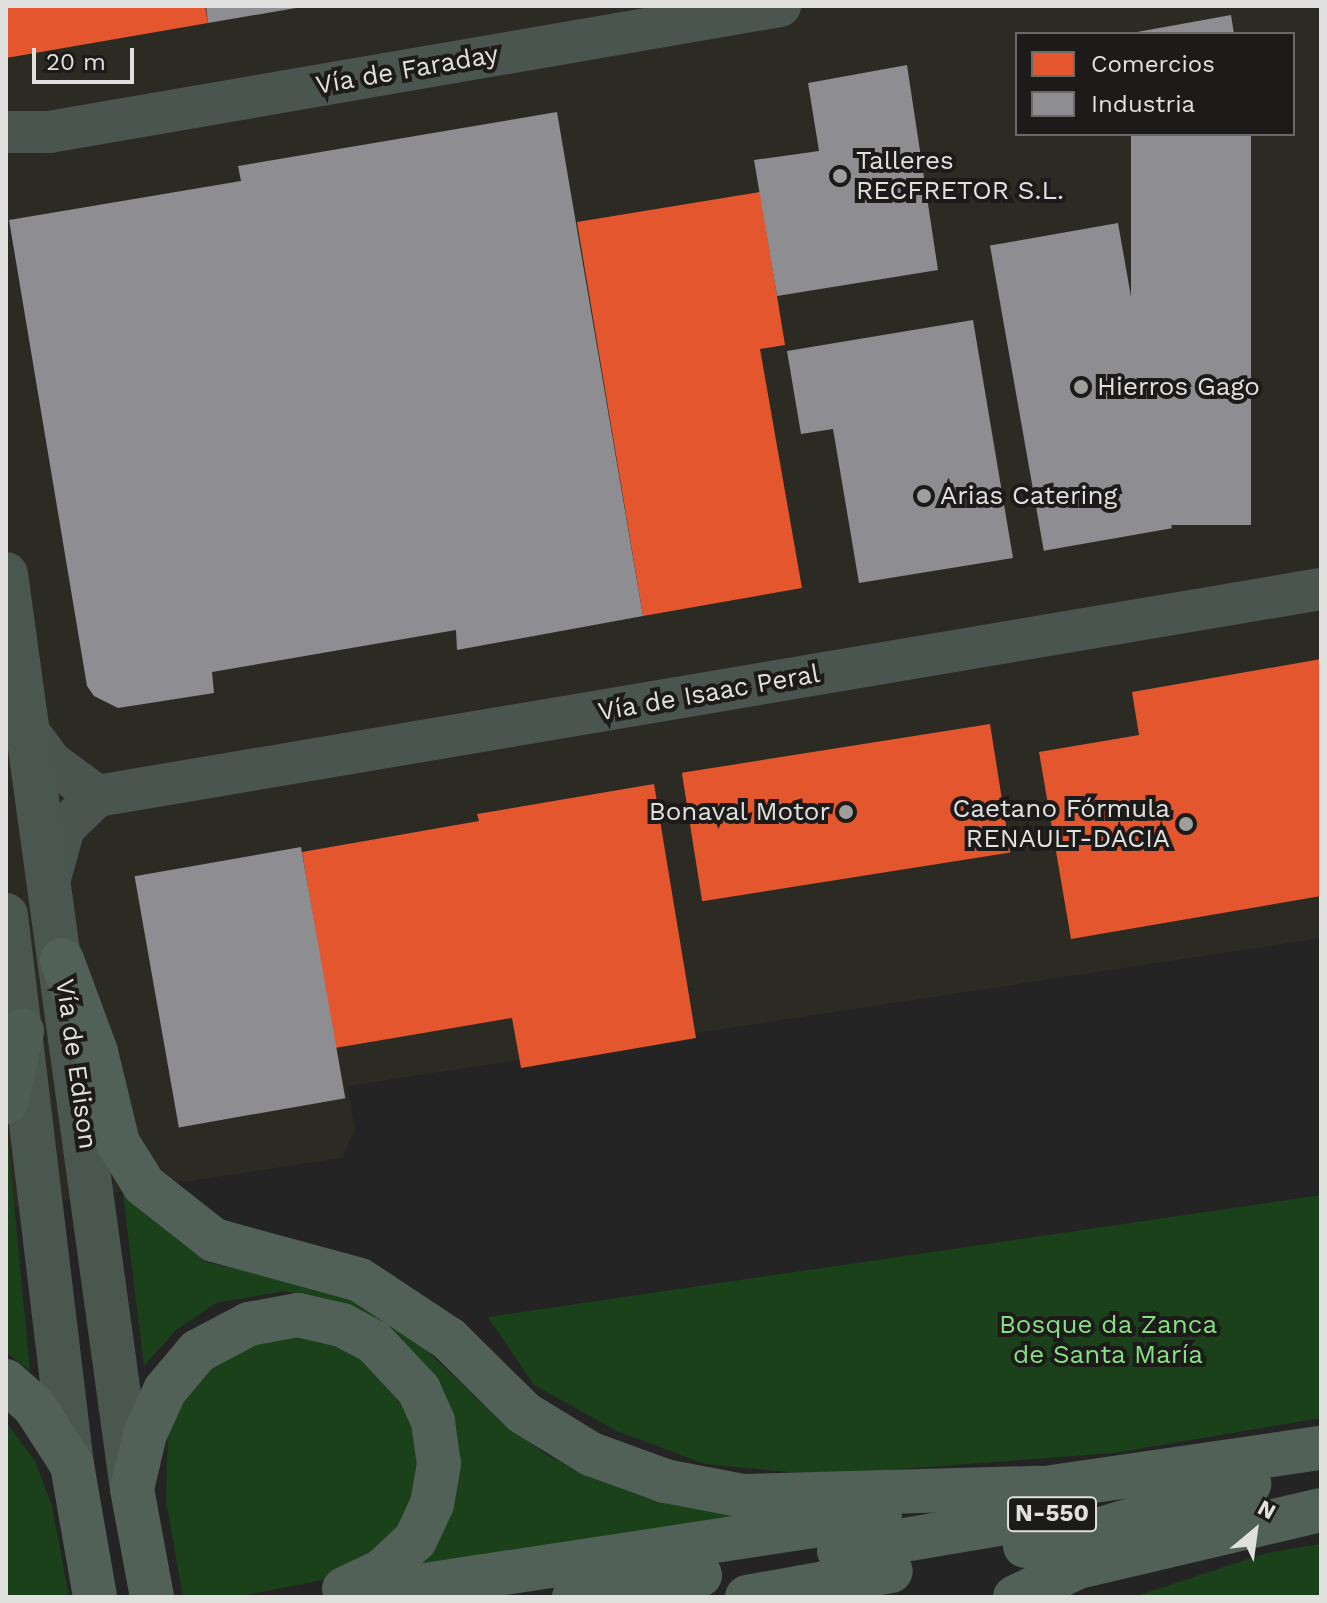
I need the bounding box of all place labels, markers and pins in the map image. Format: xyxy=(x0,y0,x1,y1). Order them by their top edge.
place label: Talleres RECFRETOR S.L. xyxy=(856,145,1064,206)
marker: Talleres RECFRETOR S.L. xyxy=(831,167,849,185)
place label: Hierros Gago xyxy=(1097,371,1260,403)
marker: Hierros Gago xyxy=(1072,378,1090,396)
place label: Arias Catering xyxy=(940,480,1117,512)
marker: Arias Catering xyxy=(915,487,933,505)
place label: Caetano Fórmula RENAULT-DACIA xyxy=(953,793,1170,854)
place label: Bonaval Motor xyxy=(648,796,830,828)
marker: Bonaval Motor xyxy=(837,803,855,821)
marker: Caetano Fórmula RENAULT-DACIA xyxy=(1177,815,1195,833)

